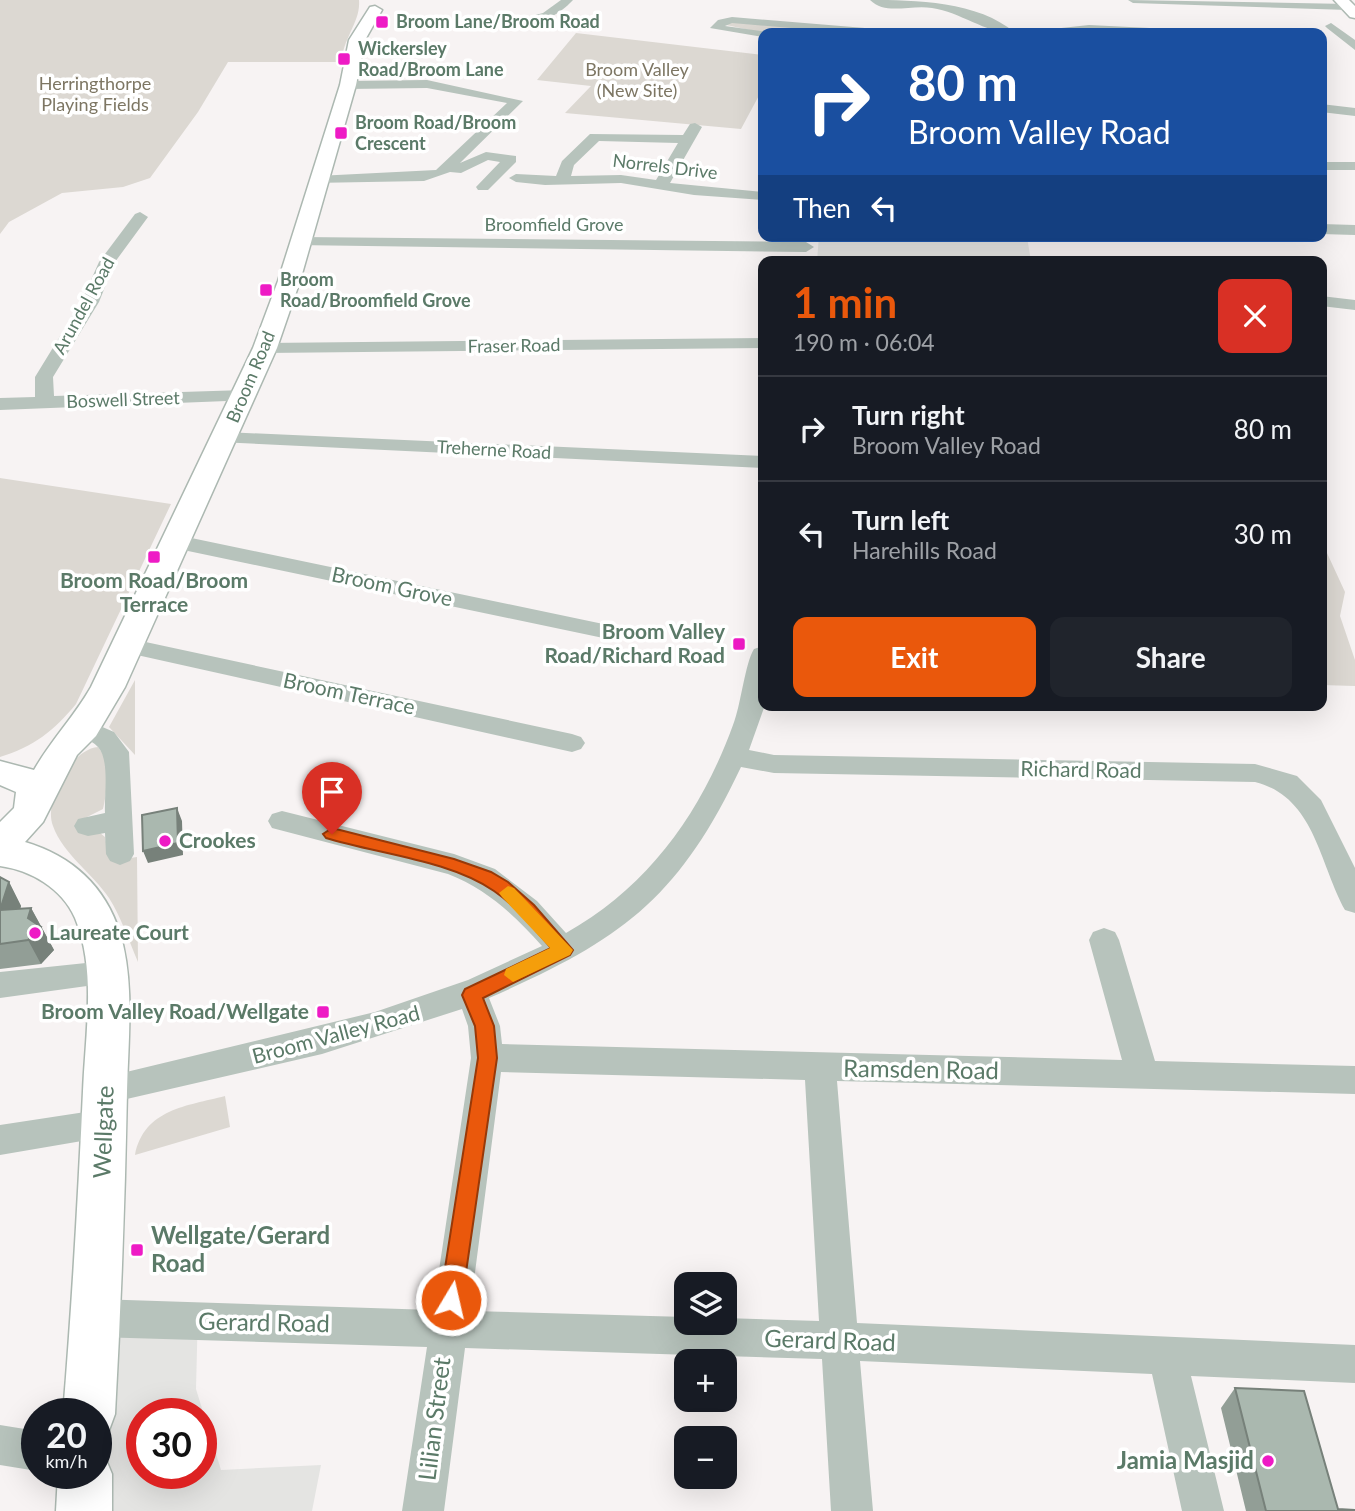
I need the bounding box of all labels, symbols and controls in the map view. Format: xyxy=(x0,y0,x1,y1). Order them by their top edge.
place label: Broom Lane/Broom Road xyxy=(396,10,600,32)
marker: Broom Lane/Broom Road xyxy=(374,14,390,30)
place label: Wickersley Road/Broom Lane xyxy=(358,37,504,80)
marker: Wickersley Road/Broom Lane xyxy=(336,51,352,67)
text: 80 m xyxy=(908,53,1018,111)
icon: right xyxy=(793,56,884,147)
park label: Broom Valley (New Site) xyxy=(585,58,690,101)
park label: Herringthorpe Playing Fields xyxy=(39,72,151,115)
place label: Broom Road/Broom Crescent xyxy=(355,111,516,154)
text: Broom Valley Road xyxy=(908,112,1171,151)
marker: Broom Road/Broom Crescent xyxy=(333,125,349,141)
street label: Norrels Drive xyxy=(611,149,719,183)
icon: left xyxy=(865,189,903,227)
text: Then xyxy=(793,192,851,224)
street label: Broomfield Grove xyxy=(484,213,624,235)
street label: Arundel Road xyxy=(48,253,119,358)
place label: Broom Road/Broomfield Grove xyxy=(280,268,471,311)
text: 1 min xyxy=(793,277,897,327)
button: close xyxy=(1218,279,1292,353)
marker: Broom Road/Broomfield Grove xyxy=(258,282,274,298)
street label: Broom Road xyxy=(221,327,279,426)
text: 190 m · 06:04 xyxy=(793,328,935,356)
street label: Fraser Road xyxy=(467,333,561,357)
street label: Boswell Street xyxy=(66,386,181,412)
text: Turn right xyxy=(852,399,965,431)
icon: right xyxy=(793,410,831,448)
text: 80 m xyxy=(1234,413,1292,445)
text: Broom Valley Road xyxy=(852,431,1041,459)
street label: Treherne Road xyxy=(436,435,552,463)
text: Turn left xyxy=(852,504,949,536)
icon: left xyxy=(793,515,831,553)
text: 30 m xyxy=(1234,518,1292,550)
text: Harehills Road xyxy=(852,536,997,564)
marker: Broom Road/Broom Terrace xyxy=(146,549,162,565)
street label: Broom Grove xyxy=(330,561,455,611)
place label: Broom Road/Broom Terrace xyxy=(60,567,248,616)
button: Exit xyxy=(793,617,1036,697)
button: Share xyxy=(1050,617,1292,697)
place label: Broom Valley Road/Richard Road xyxy=(544,618,726,667)
marker: Broom Valley Road/Richard Road xyxy=(731,636,747,652)
street label: Broom Terrace xyxy=(281,666,417,719)
street label: Richard Road xyxy=(1020,755,1142,782)
pin xyxy=(302,762,362,834)
icon: arrive xyxy=(313,773,351,811)
place label: Crookes xyxy=(179,827,256,852)
marker: Crookes xyxy=(157,833,173,849)
place label: Laureate Court xyxy=(49,919,189,944)
marker: Laureate Court xyxy=(27,925,43,941)
place label: Broom Valley Road/Wellgate xyxy=(41,998,309,1023)
street label: Broom Valley Road xyxy=(249,999,422,1068)
marker: Broom Valley Road/Wellgate xyxy=(315,1004,331,1020)
street label: Ramsden Road xyxy=(843,1053,999,1084)
street label: Wellgate xyxy=(86,1085,119,1179)
place label: Wellgate/Gerard Road xyxy=(151,1220,330,1277)
marker: Wellgate/Gerard Road xyxy=(129,1242,145,1258)
position arrow xyxy=(414,1263,488,1337)
map controls xyxy=(674,1272,737,1489)
button: layers xyxy=(674,1272,737,1335)
street label: Gerard Road xyxy=(198,1306,330,1337)
street label: Gerard Road xyxy=(764,1323,896,1356)
button: + xyxy=(674,1349,737,1412)
street label: Lilian Street xyxy=(412,1355,456,1482)
speed limit sign: 30 xyxy=(126,1398,217,1489)
text: 20 xyxy=(46,1413,87,1455)
button: − xyxy=(674,1426,737,1489)
place label: Jamia Masjid xyxy=(1117,1445,1254,1474)
text: km/h xyxy=(45,1450,88,1472)
marker: Jamia Masjid xyxy=(1260,1453,1276,1469)

